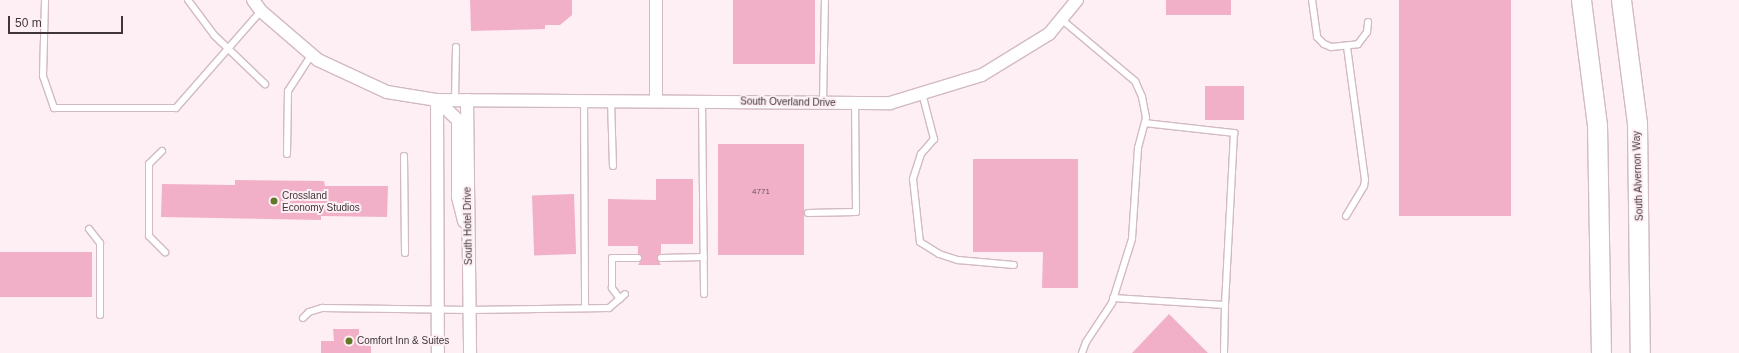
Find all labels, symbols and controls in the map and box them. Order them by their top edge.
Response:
scale bar [10,8,125,34]
text: 50 m [15,16,42,30]
street label: South Overland Drive [740,95,836,109]
street label: South Alvernon Way [1630,130,1646,222]
street label: South Hotel Drive [461,187,475,265]
house number: 4771 [752,187,770,197]
place label: Crossland Economy Studios [282,189,360,212]
marker: Crossland Economy Studios [269,196,279,206]
place label: Comfort Inn & Suites [357,335,449,347]
marker: Comfort Inn & Suites [344,336,354,346]

